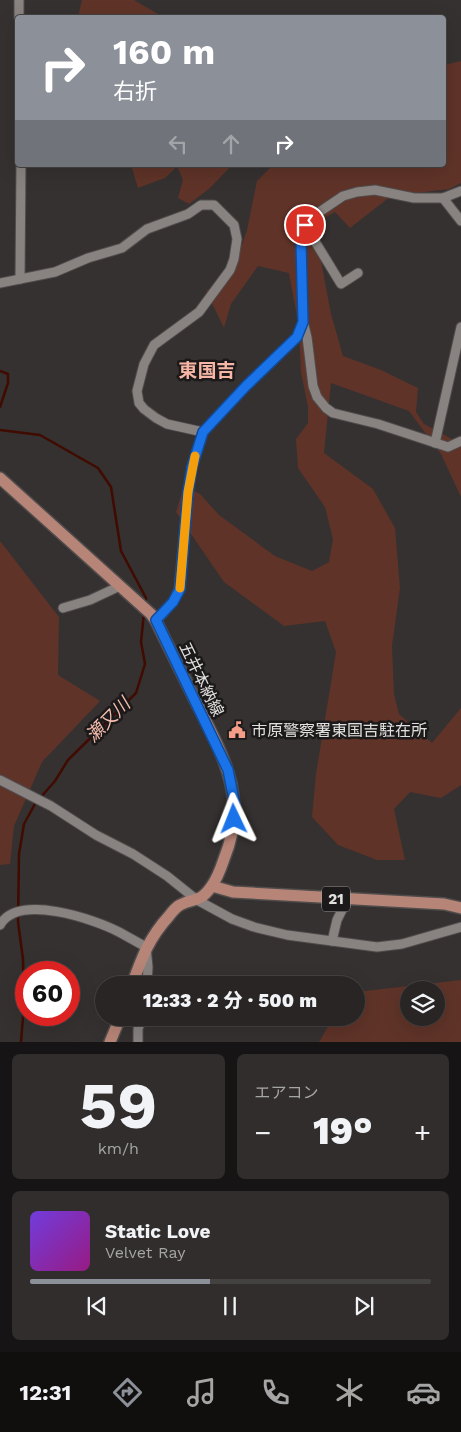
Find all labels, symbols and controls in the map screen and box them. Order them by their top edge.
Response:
text: 160 m [113,31,215,73]
icon: right [30,35,95,100]
text: 右折 [113,79,157,104]
icon: left [164,130,192,158]
icon: ahead [217,130,245,158]
icon: right [270,130,298,158]
pin [284,204,326,246]
icon: arrive [291,211,319,239]
district label: 東国吉 [178,359,236,382]
street label: 五井本納線 [175,639,228,719]
water label: 瀬又川 [81,692,136,746]
public building icon: 市原警察署東国吉駐在所 [227,720,247,740]
place label: 市原警察署東国吉駐在所 [251,721,427,740]
position arrow [207,792,259,844]
road number: 21 [322,886,350,912]
speed limit sign: 60 [15,961,80,1026]
map controls [400,981,445,1026]
button: layers [400,981,445,1026]
text: 12:33 · 2 分 · 500 m [143,989,317,1012]
text: 59 [79,1068,157,1144]
text: エアコン [255,1083,319,1102]
text: 19° [313,1109,373,1153]
text: − [255,1116,271,1149]
text: + [414,1116,431,1149]
text: km/h [98,1139,139,1158]
text: Static Love [105,1220,210,1243]
text: Velvet Ray [105,1243,185,1262]
icon: previous [83,1292,111,1320]
icon: pause [216,1292,244,1320]
icon: next [350,1292,378,1320]
icon: directions [110,1375,145,1410]
icon: music [184,1375,219,1410]
icon: phone [258,1375,293,1410]
icon: climate [332,1375,367,1410]
icon: car [406,1375,441,1410]
text: 12:31 [20,1380,71,1405]

